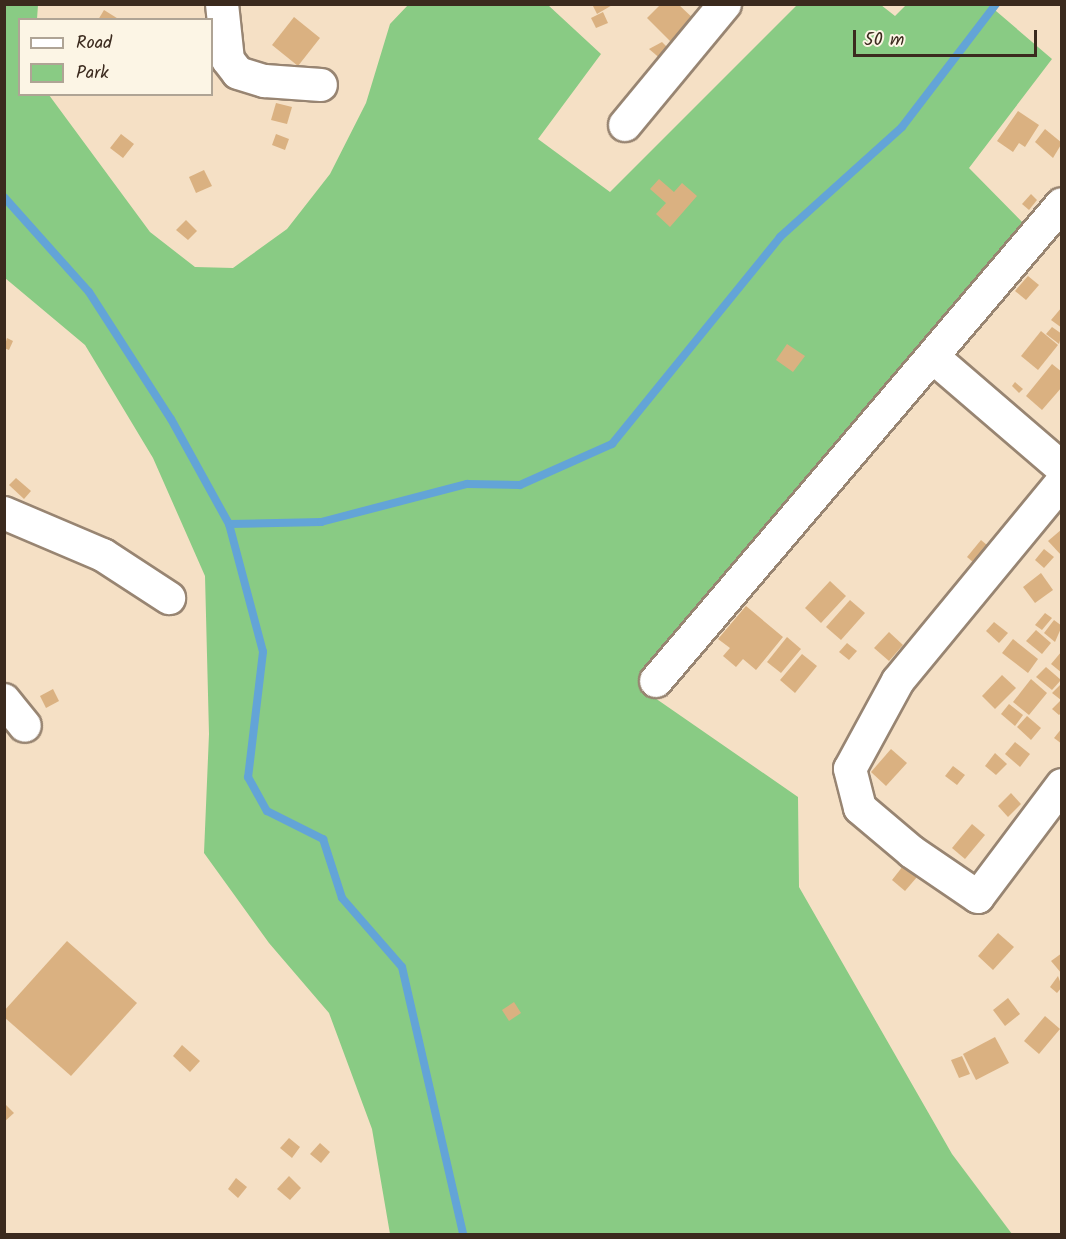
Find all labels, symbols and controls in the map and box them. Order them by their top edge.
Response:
legend [18,18,213,96]
scale bar [856,18,1040,56]
text: 50 m [864,26,904,55]
text: Road [76,29,112,58]
text: Park [76,59,109,88]

